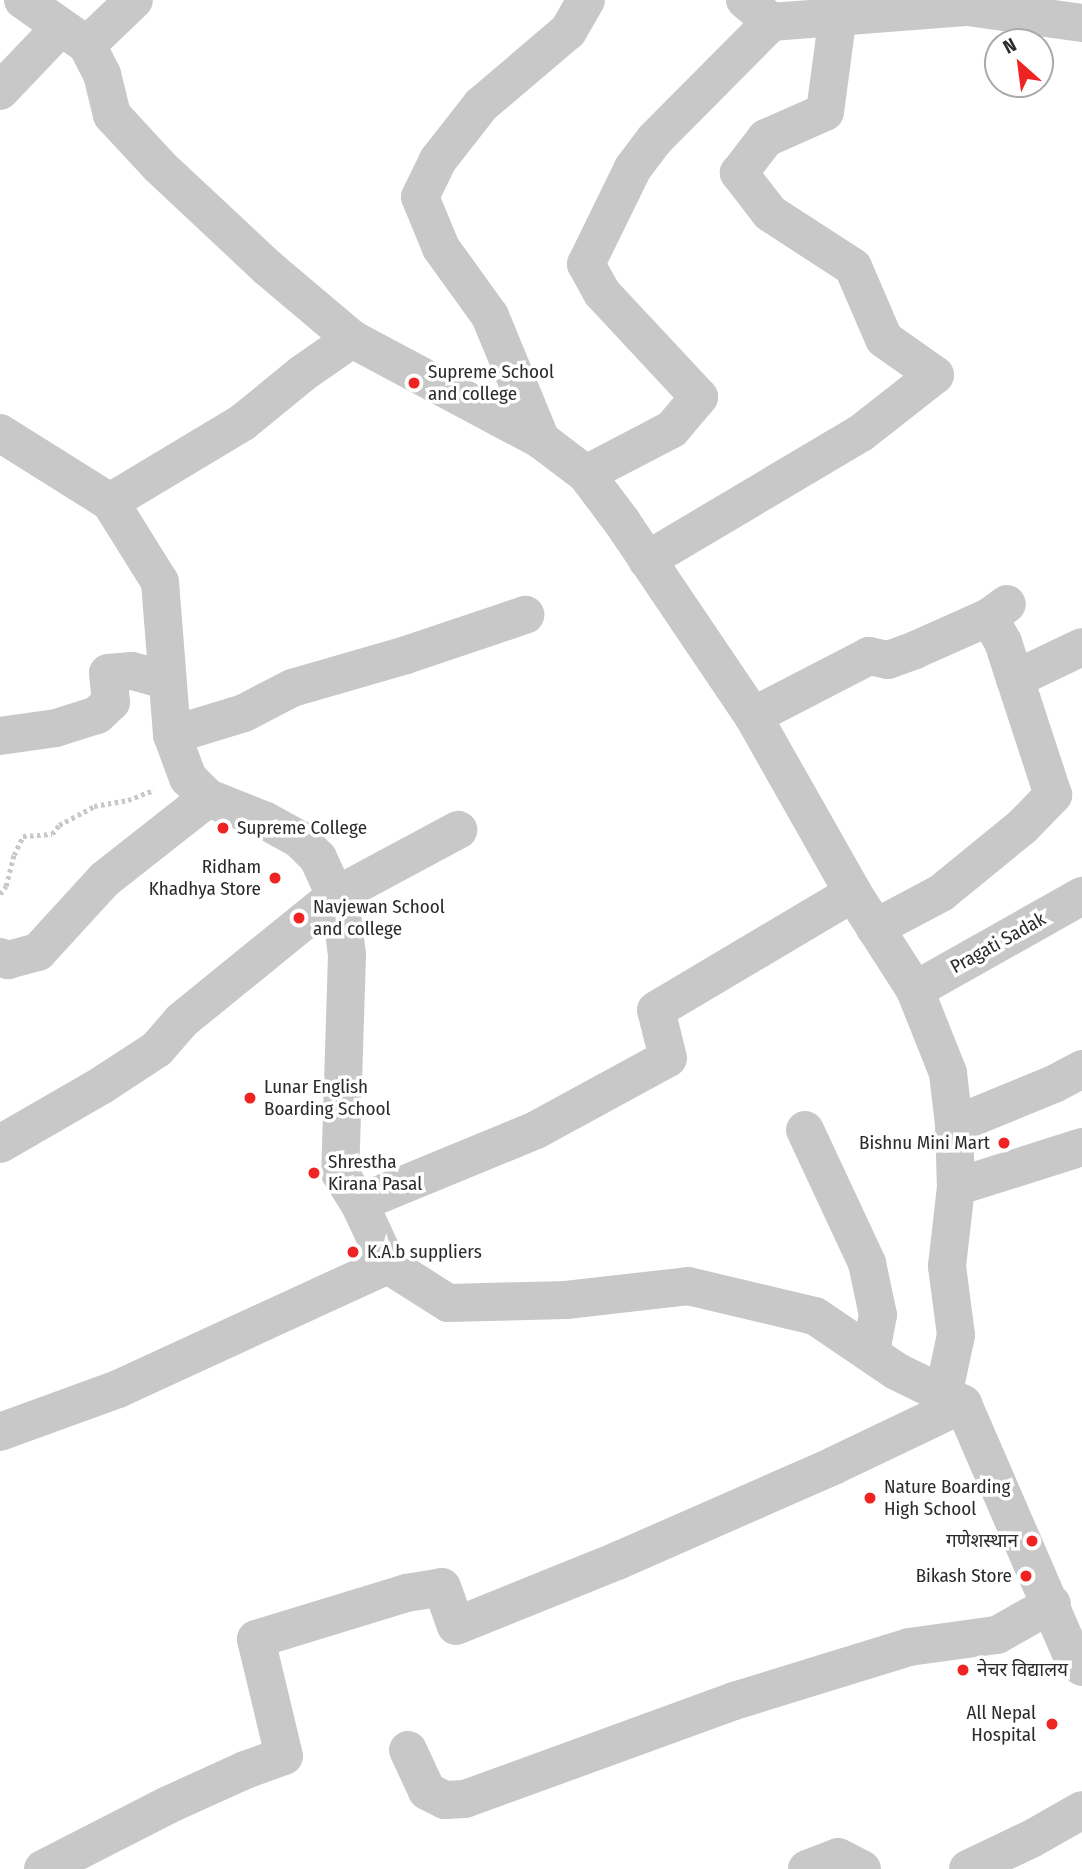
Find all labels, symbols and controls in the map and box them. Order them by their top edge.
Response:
north arrow [984,28,1054,98]
text: N [999,33,1020,59]
place label: Supreme School and college [428,361,554,405]
marker: Supreme School and college [406,375,422,391]
place label: Supreme College [237,817,367,839]
marker: Supreme College [215,820,231,836]
place label: Ridham Khadhya Store [149,856,261,900]
marker: Ridham Khadhya Store [267,870,283,886]
place label: Navjewan School and college [313,896,445,940]
street label: Pragati Sadak [946,908,1050,978]
marker: Navjewan School and college [291,910,307,926]
place label: Lunar English Boarding School [264,1076,391,1120]
marker: Lunar English Boarding School [242,1090,258,1106]
place label: Bishnu Mini Mart [859,1132,990,1154]
marker: Bishnu Mini Mart [996,1135,1012,1151]
place label: Shrestha Kirana Pasal [328,1151,422,1195]
marker: Shrestha Kirana Pasal [306,1165,322,1181]
place label: K.A.b suppliers [367,1241,482,1263]
marker: K.A.b suppliers [345,1244,361,1260]
place label: Nature Boarding High School [884,1476,1010,1520]
marker: Nature Boarding High School [862,1490,878,1506]
place label: गणेशस्थान [946,1530,1018,1552]
marker: गणेशस्थान [1024,1533,1040,1549]
place label: Bikash Store [916,1565,1012,1587]
marker: Bikash Store [1018,1568,1034,1584]
place label: नेचर विद्यालय [977,1659,1068,1681]
marker: नेचर विद्यालय [955,1662,971,1678]
place label: All Nepal Hospital [967,1702,1036,1746]
marker: All Nepal Hospital [1042,1714,1062,1734]

